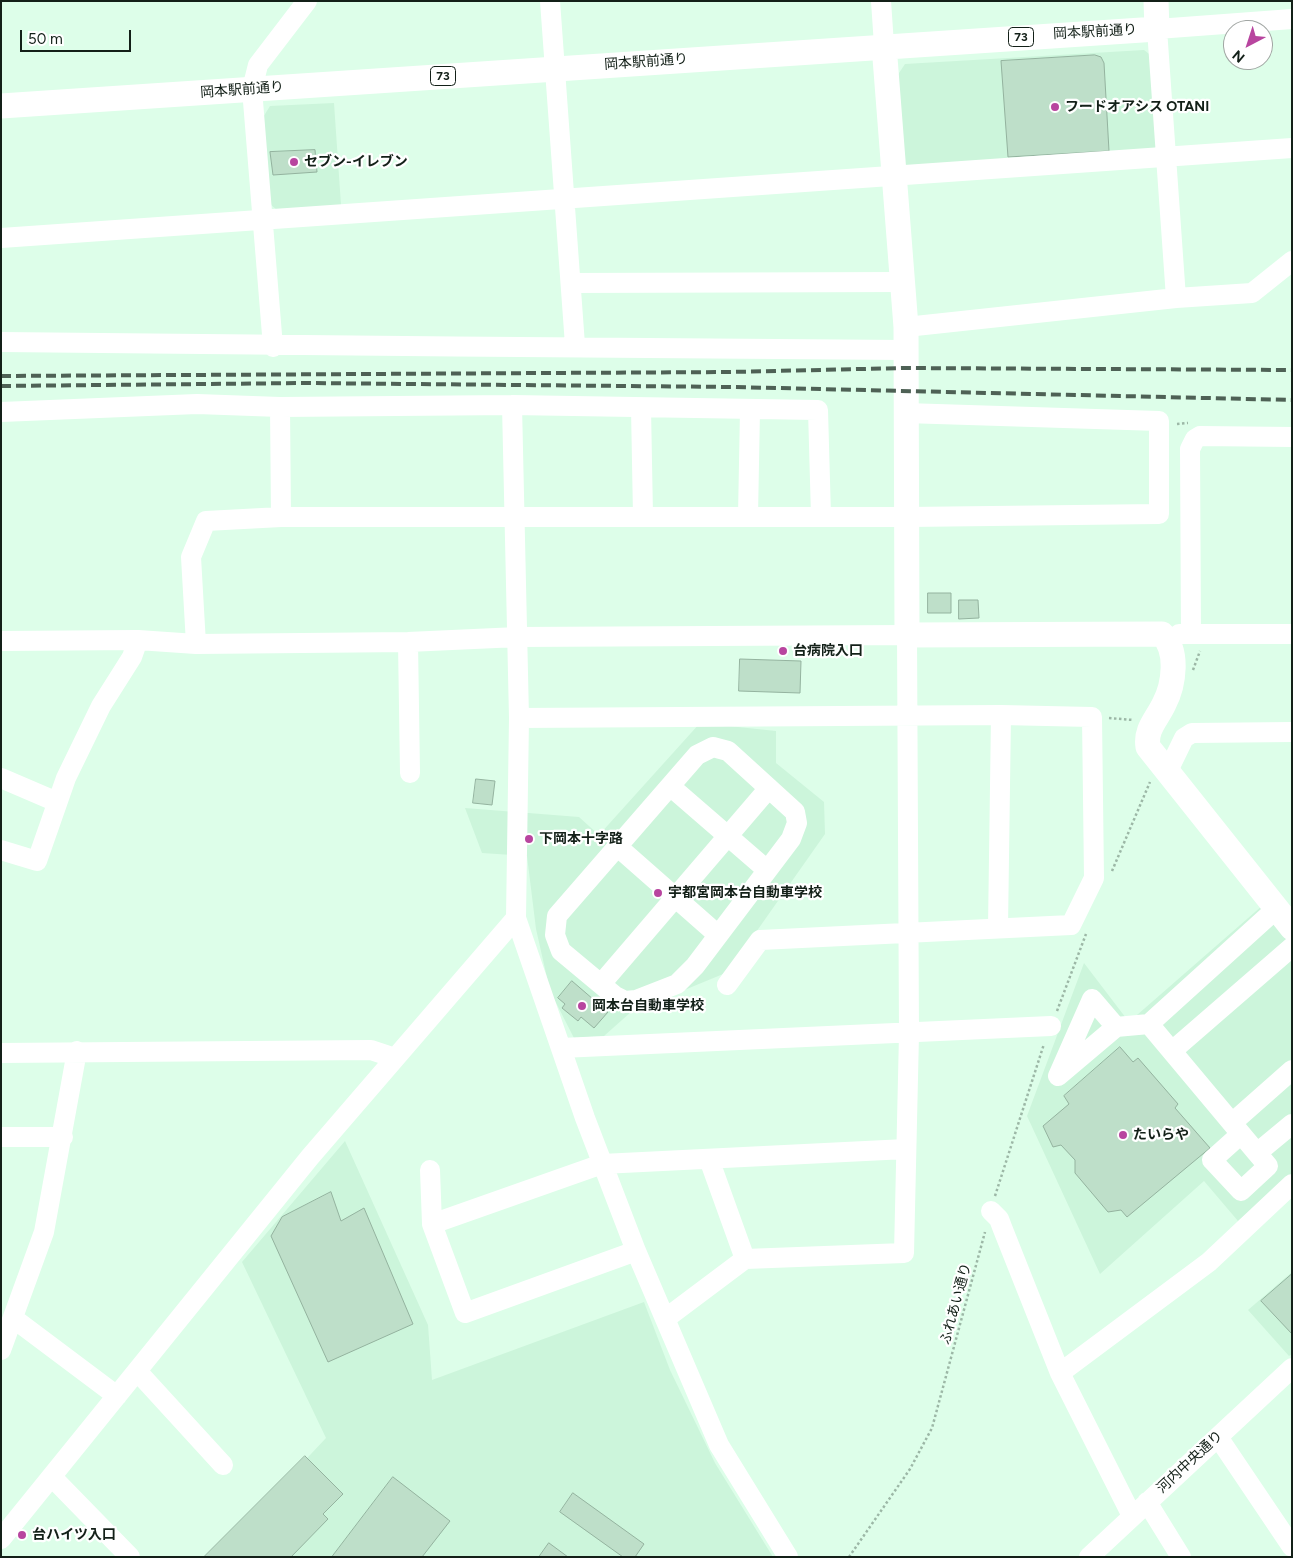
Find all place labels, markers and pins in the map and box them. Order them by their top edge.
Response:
place label: フードオアシス OTANI [1065,99,1209,115]
marker: フードオアシス OTANI [1049,101,1061,113]
place label: セブン-イレブン [304,154,408,170]
marker: セブン-イレブン [288,156,300,168]
place label: 台病院入口 [793,643,863,659]
marker: 台病院入口 [777,645,789,657]
place label: 下岡本十字路 [539,831,623,847]
marker: 下岡本十字路 [523,833,535,845]
place label: 宇都宮岡本台自動車学校 [668,885,822,901]
marker: 宇都宮岡本台自動車学校 [652,887,664,899]
place label: 岡本台自動車学校 [592,998,704,1014]
marker: 岡本台自動車学校 [576,1000,588,1012]
place label: たいらや [1133,1127,1189,1143]
marker: たいらや [1117,1129,1129,1141]
place label: 台ハイツ入口 [32,1527,116,1543]
marker: 台ハイツ入口 [16,1529,28,1541]

